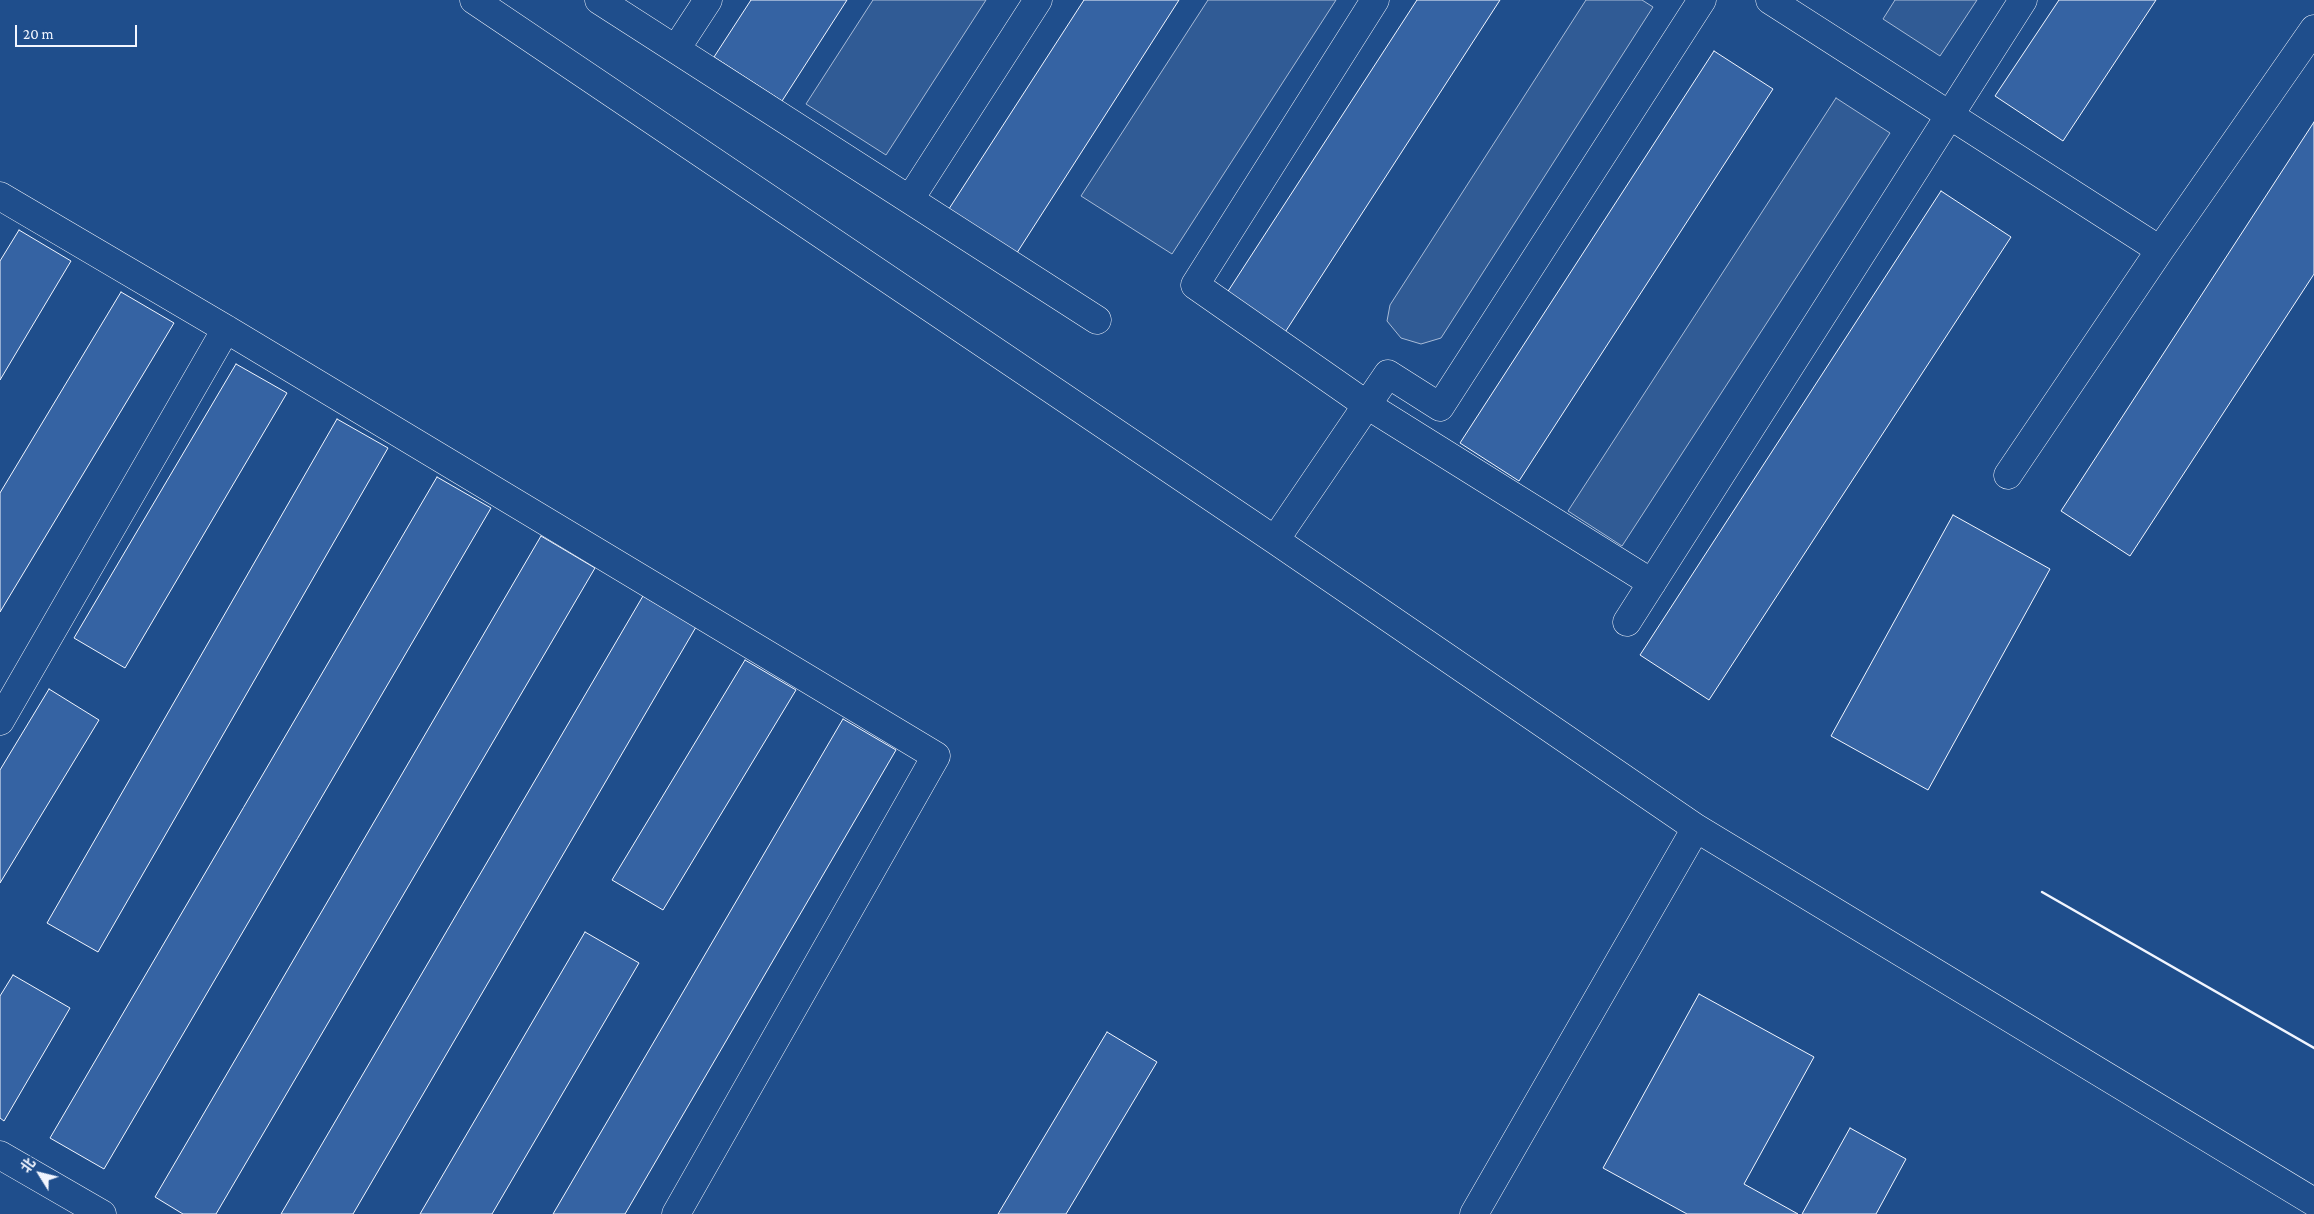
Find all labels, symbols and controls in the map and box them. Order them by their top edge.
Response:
scale bar [18,15,140,47]
text: 20 m [23,26,54,42]
north arrow [15,1149,65,1199]
text: 北 [17,1155,38,1176]

